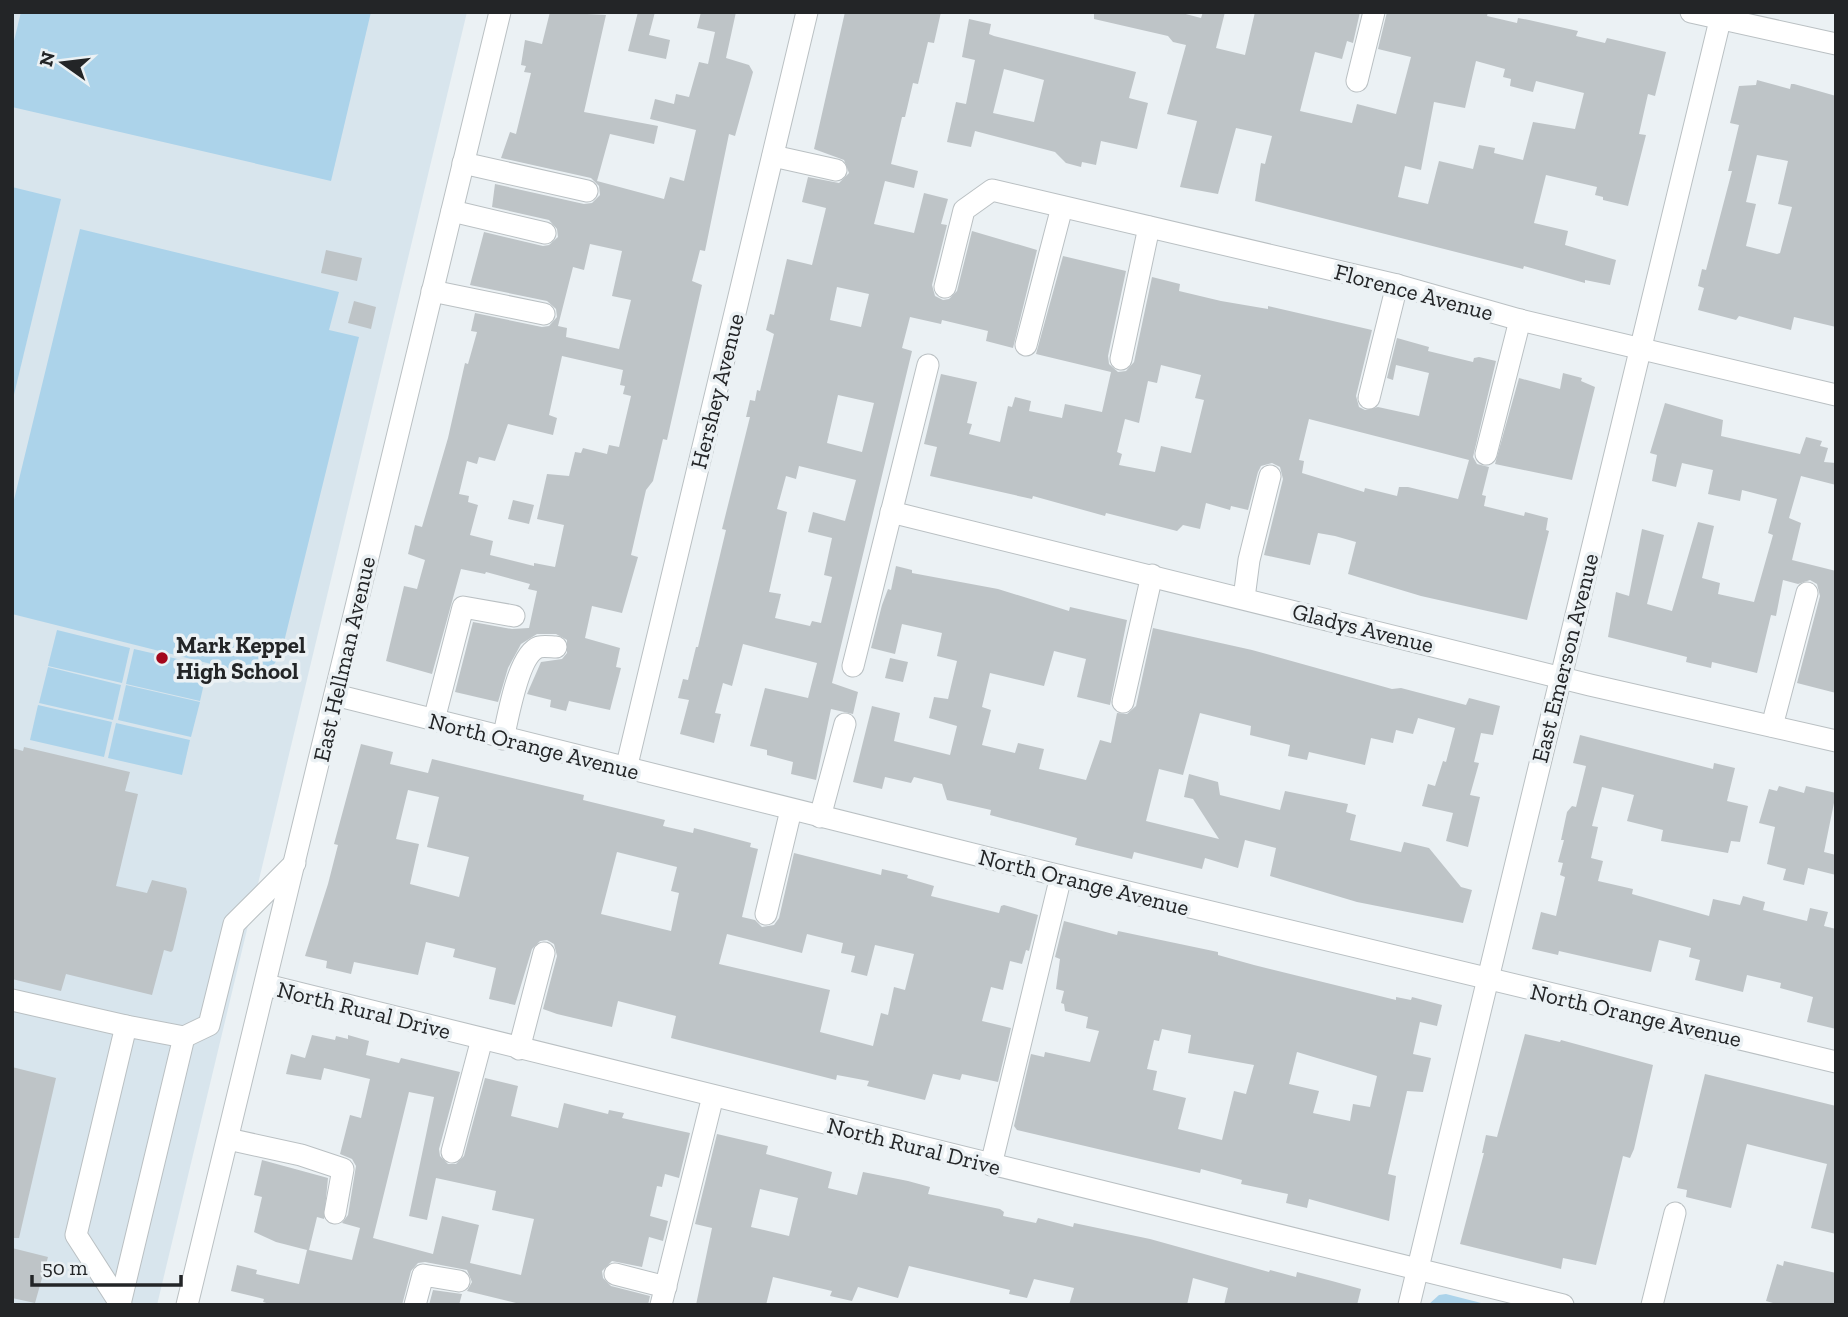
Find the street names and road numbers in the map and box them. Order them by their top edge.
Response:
street label: Florence Avenue [1332,257,1496,327]
street label: Hershey Avenue [684,310,750,472]
street label: East Emerson Avenue [1525,550,1605,766]
street label: East Hellman Avenue [307,554,381,764]
street label: Gladys Avenue [1290,597,1436,659]
street label: North Orange Avenue [426,706,642,786]
street label: North Orange Avenue [976,842,1192,922]
street label: North Rural Drive [274,975,454,1045]
street label: North Orange Avenue [1528,977,1744,1053]
street label: North Rural Drive [824,1111,1004,1181]

